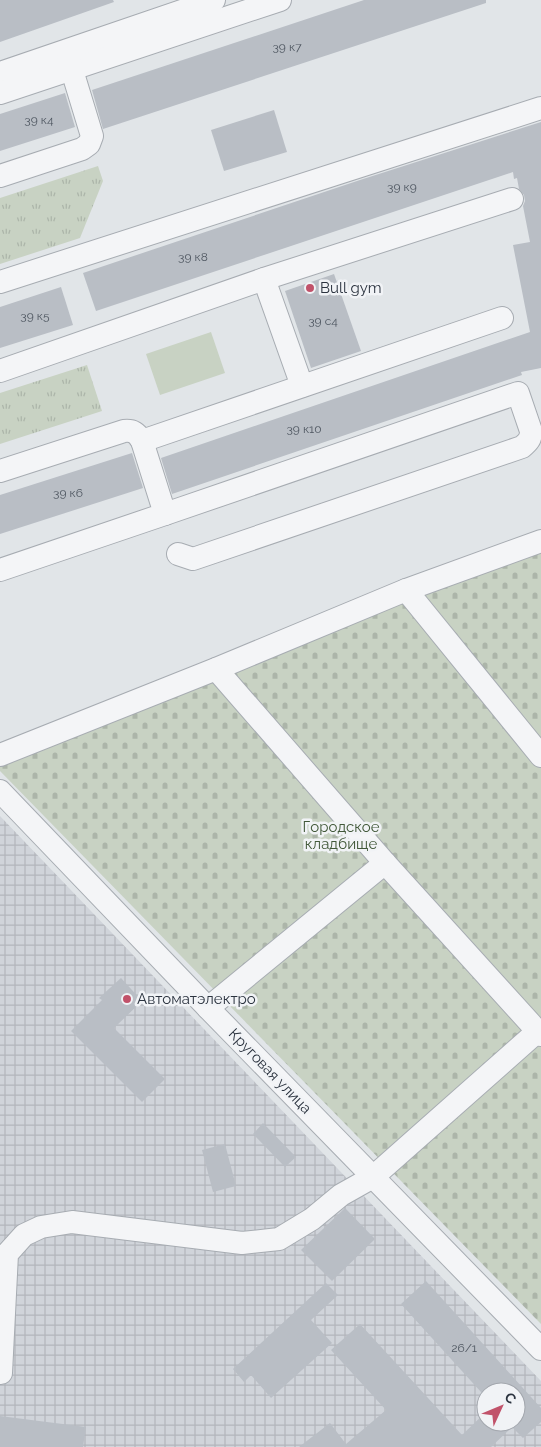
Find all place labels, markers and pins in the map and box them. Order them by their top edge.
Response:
place label: Bull gym [320,279,382,297]
marker: Bull gym [304,282,316,294]
place label: Автоматэлектро [137,990,256,1008]
marker: Автоматэлектро [121,993,133,1005]

